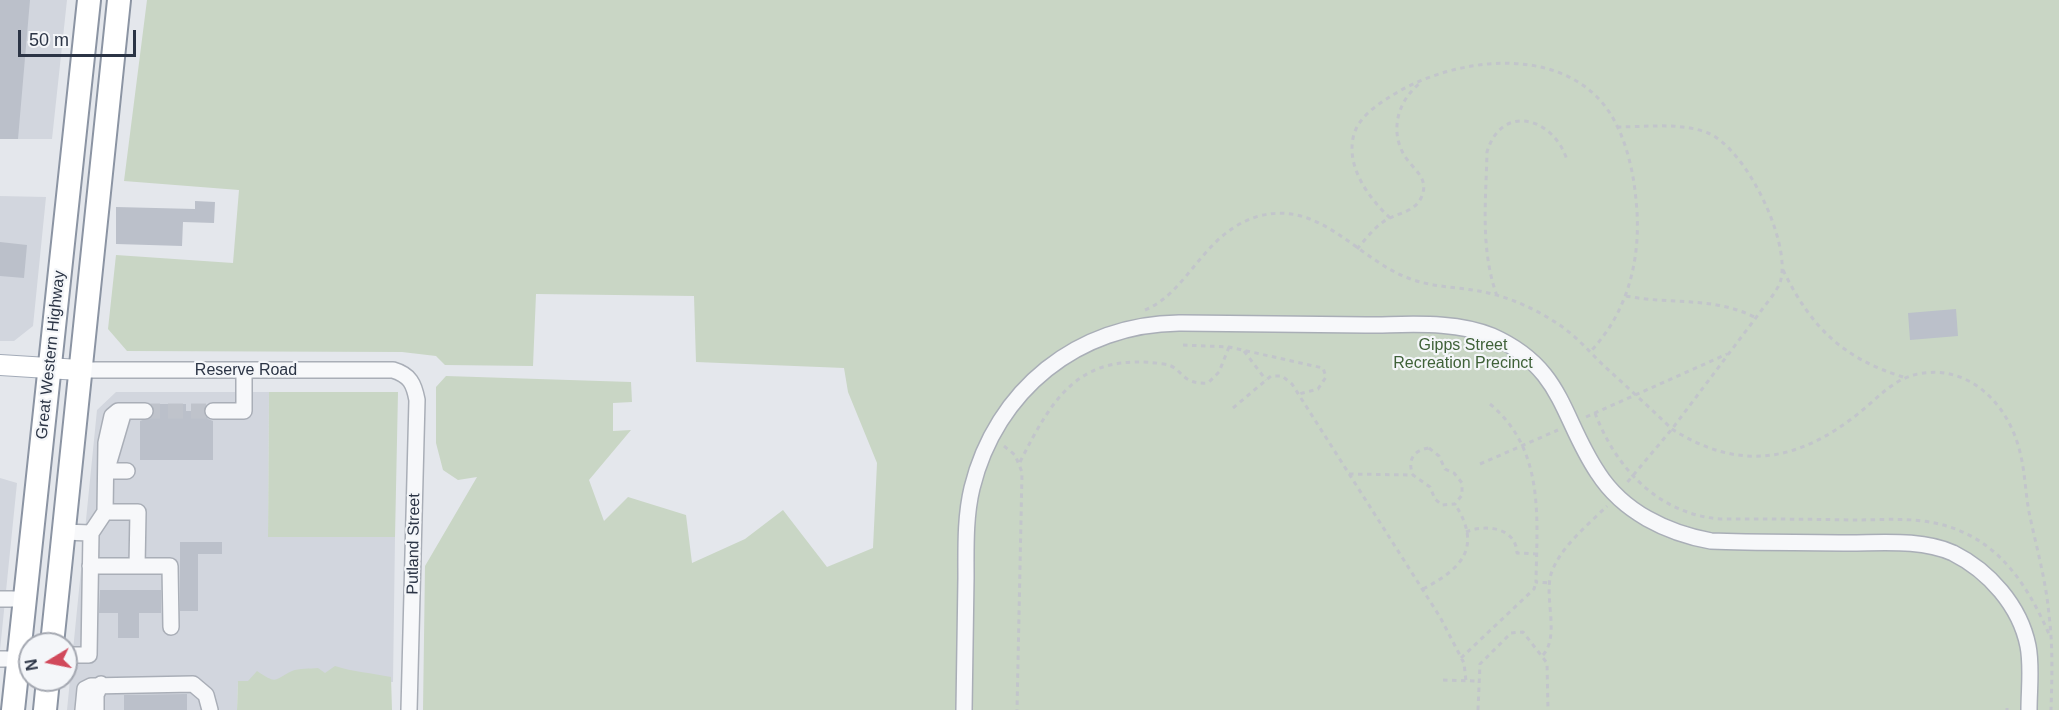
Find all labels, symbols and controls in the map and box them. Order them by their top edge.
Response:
scale bar [21,18,140,56]
text: 50 m [29,30,69,50]
street label: Great Western Highway [33,270,69,440]
park label: Gipps Street Recreation Precinct [1393,336,1533,374]
street label: Reserve Road [195,361,297,381]
street label: Putland Street [404,493,424,595]
north arrow [18,632,78,692]
text: N [22,658,41,672]

